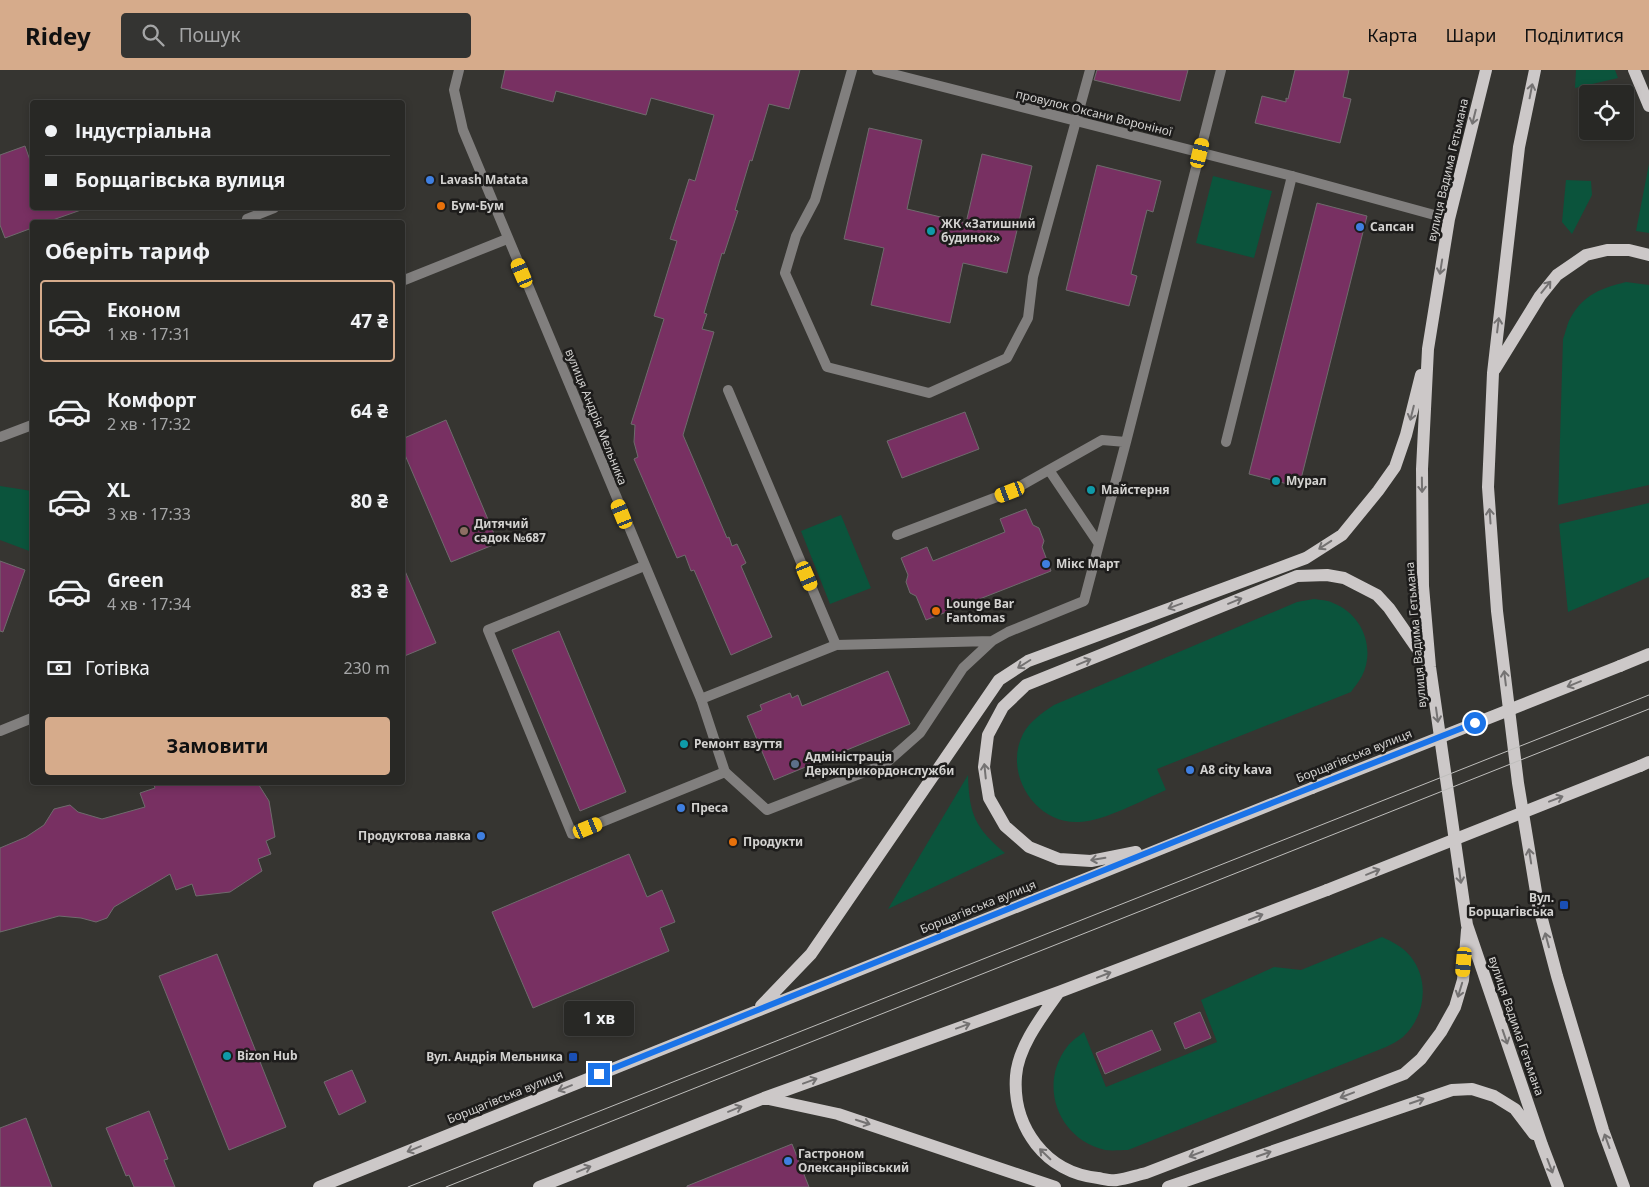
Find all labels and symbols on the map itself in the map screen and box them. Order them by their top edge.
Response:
one-way arrow [1526,84,1536,100]
street label: провулок Оксани Вороніної [1014,85,1174,140]
street label: вулиця Вадима Гетьмана [1423,97,1472,243]
one-way arrow [1469,109,1478,125]
car [1189,137,1210,169]
place label: Lavash Matata [440,171,528,188]
marker: Lavash Matata [424,174,436,186]
place label: Бум-Бум [451,197,504,214]
marker: Бум-Бум [435,200,447,212]
place label: ЖК «Затишний будинок» [941,215,1036,246]
place label: Сапсан [1370,218,1414,235]
marker: Сапсан [1354,221,1366,233]
marker: ЖК «Затишний будинок» [925,225,937,237]
car [509,256,534,290]
one-way arrow [1436,259,1446,275]
one-way arrow [1541,281,1552,294]
one-way arrow [1493,317,1503,333]
street label: вулиця Андрія Мельника [561,346,632,487]
one-way arrow [1407,404,1416,420]
place label: Мурал [1286,472,1326,489]
marker: Мурал [1270,475,1282,487]
one-way arrow [1417,476,1427,492]
car [993,480,1026,504]
place label: Майстерня [1101,481,1170,498]
marker: Майстерня [1085,484,1097,496]
car [609,497,634,531]
one-way arrow [1486,508,1495,524]
place label: Дитячий садок №687 [474,515,546,546]
marker: Дитячий садок №687 [458,525,470,537]
one-way arrow [1319,541,1333,551]
place label: Мікс Март [1056,555,1120,572]
marker: Мікс Март [1040,558,1052,570]
car [794,559,819,593]
street label: вулиця Вадима Гетьмана [1401,561,1430,709]
place label: Lounge Bar Fantomas [946,595,1015,626]
one-way arrow [1227,596,1242,606]
one-way arrow [1168,602,1183,611]
marker: Lounge Bar Fantomas [930,605,942,617]
one-way arrow [1076,657,1091,666]
one-way arrow [1017,660,1031,670]
one-way arrow [1500,670,1510,686]
one-way arrow [1567,679,1582,689]
one-way arrow [1432,707,1442,723]
route start [1464,712,1486,734]
street label: Борщагівська вулиця [1293,724,1414,787]
place label: Ремонт взуття [694,735,782,752]
marker: Ремонт взуття [678,738,690,750]
place label: Адміністрація Держприкордонслужби [805,748,954,779]
marker: Адміністрація Держприкордонслужби [789,758,801,770]
place label: A8 city kava [1200,761,1272,778]
one-way arrow [980,764,990,780]
marker: A8 city kava [1184,764,1196,776]
one-way arrow [1548,793,1563,803]
place label: Преса [691,799,728,816]
marker: Преса [675,802,687,814]
car [571,815,604,841]
place label: Продуктова лавка [358,827,471,844]
marker: Продуктова лавка [475,830,487,842]
place label: Продукти [743,833,803,850]
marker: Продукти [727,836,739,848]
one-way arrow [1524,848,1534,864]
one-way arrow [1090,855,1106,865]
one-way arrow [1365,866,1380,875]
one-way arrow [1455,868,1465,884]
street label: Борщагівська вулиця [917,875,1038,938]
place label: Вул. Борщагівська [1468,889,1554,920]
marker: Вул. Борщагівська [1558,899,1570,911]
one-way arrow [1248,912,1263,921]
one-way arrow [1542,932,1551,948]
car [1455,946,1472,978]
street label: вулиця Вадима Гетьмана [1485,954,1548,1098]
one-way arrow [1096,970,1111,979]
one-way arrow [1454,982,1464,998]
callout: 1 хв [564,1002,634,1036]
one-way arrow [955,1021,970,1030]
one-way arrow [1501,1029,1511,1045]
place label: Bizon Hub [237,1047,298,1064]
place label: Вул. Андрія Мельника [426,1048,563,1065]
marker: Bizon Hub [221,1050,233,1062]
marker: Вул. Андрія Мельника [567,1051,579,1063]
route end [588,1063,610,1085]
street label: Борщагівська вулиця [444,1065,565,1128]
one-way arrow [802,1076,818,1085]
one-way arrow [557,1084,573,1093]
one-way arrow [1340,1091,1356,1100]
one-way arrow [1409,1096,1424,1105]
one-way arrow [727,1104,742,1114]
one-way arrow [854,1117,870,1127]
one-way arrow [1602,1134,1611,1149]
one-way arrow [407,1144,422,1154]
place label: Гастроном Олексанріївський [798,1145,909,1176]
one-way arrow [1039,1148,1051,1160]
one-way arrow [1255,1149,1271,1158]
one-way arrow [1189,1150,1204,1159]
marker: Гастроном Олексанріївський [782,1155,794,1167]
one-way arrow [1546,1158,1555,1173]
one-way arrow [576,1164,591,1173]

